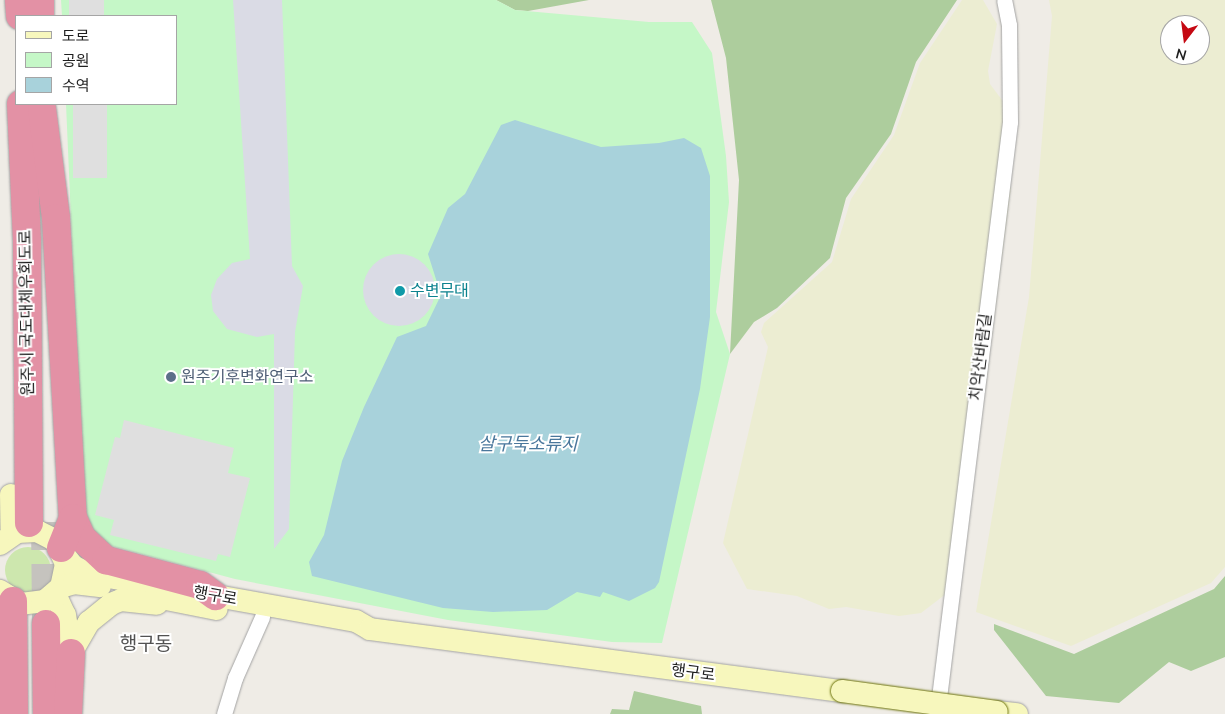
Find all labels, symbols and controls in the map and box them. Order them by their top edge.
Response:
legend [15,15,178,105]
north arrow [1160,15,1210,65]
text: 도로 [62,26,90,46]
text: N [1174,43,1189,65]
text: 공원 [62,51,90,71]
text: 수역 [62,76,90,96]
street label: 원주시 국도대체우회도로 [16,230,38,396]
place label: 수변무대 [410,281,469,301]
marker: 수변무대 [394,285,406,297]
street label: 치악산바람길 [966,312,996,402]
place label: 원주기후변화연구소 [181,367,313,387]
marker: 원주기후변화연구소 [165,371,177,383]
water label: 살구둑소류지 [478,433,578,455]
street label: 행구로 [192,583,238,609]
district label: 행구동 [120,634,172,656]
street label: 행구로 [670,661,716,685]

